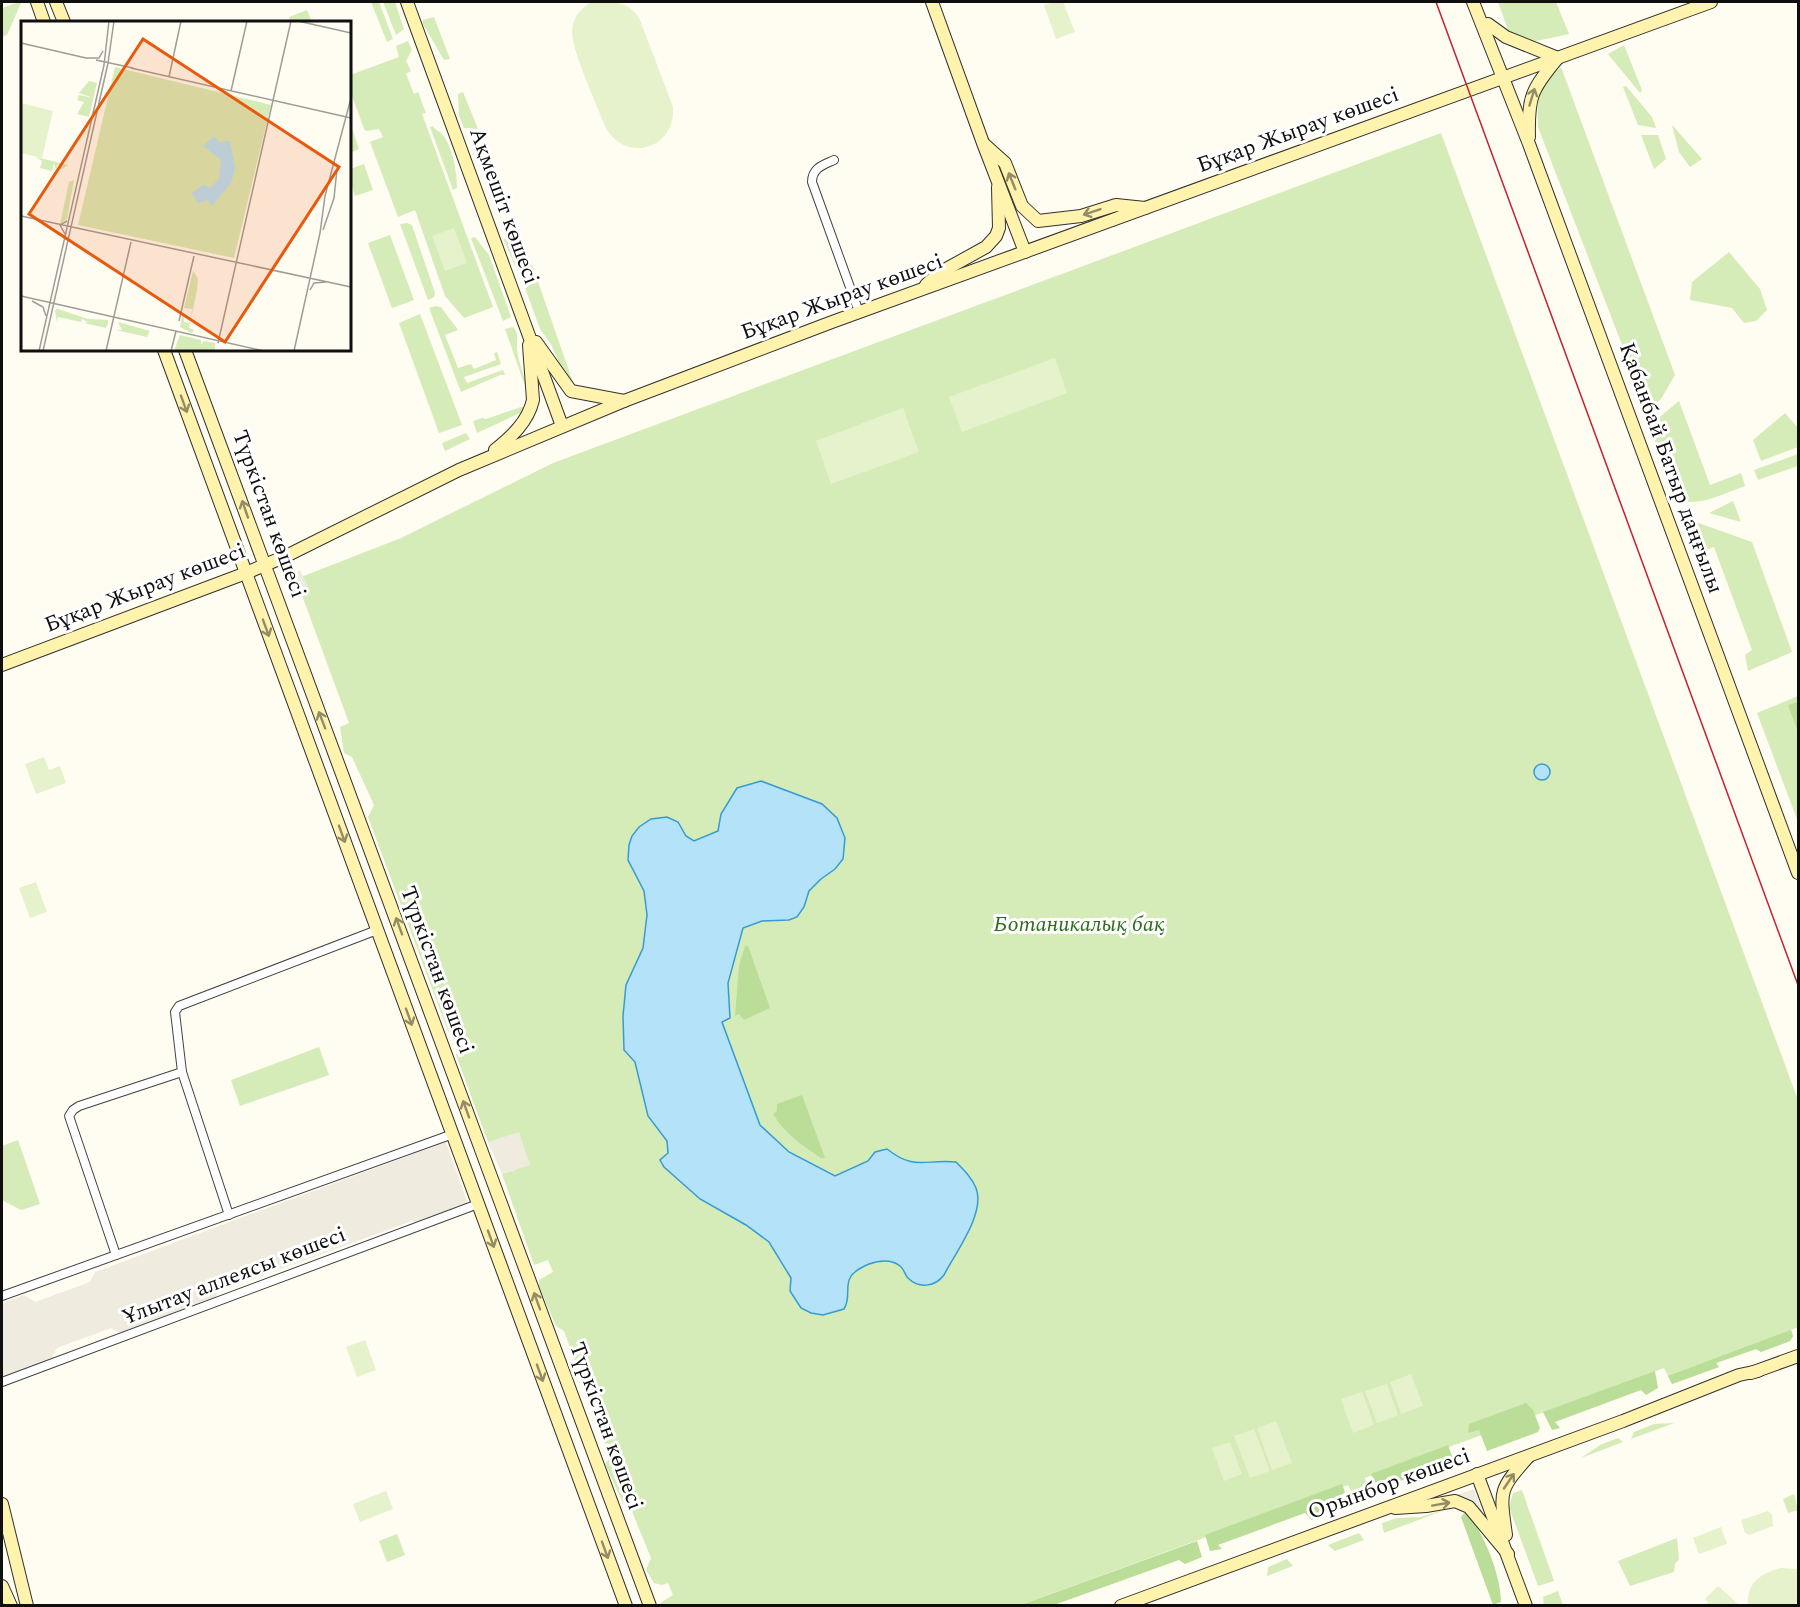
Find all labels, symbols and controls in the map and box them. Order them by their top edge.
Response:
inset map [21,21,351,351]
street label: Бұқар Жырау көшесі [1192,78,1404,182]
one-way arrow [1527,88,1538,107]
street label: Ақмешіт көшесі [460,123,548,289]
one-way arrow [1006,172,1017,191]
one-way arrow [1083,207,1102,218]
street label: Бұқар Жырау көшесі [736,245,948,349]
street label: Қабанбай Батыр даңғылы [1610,338,1732,598]
one-way arrow [179,395,190,413]
street label: Түркістан көшесі [223,425,315,603]
one-way arrow [238,500,249,519]
street label: Бұқар Жырау көшесі [40,534,250,642]
one-way arrow [262,618,273,637]
one-way arrow [316,711,327,730]
one-way arrow [337,824,348,843]
street label: Түркістан көшесі [391,881,483,1059]
park label: Ботаникалық бақ [994,908,1165,941]
one-way arrow [392,917,403,936]
one-way arrow [405,1007,416,1026]
one-way arrow [460,1100,471,1119]
street label: Ұлытау аллеясы көшесі [117,1218,351,1334]
one-way arrow [487,1230,498,1248]
one-way arrow [531,1292,542,1310]
street label: Түркістан көшесі [560,1337,652,1515]
one-way arrow [536,1363,547,1382]
street label: Орынбор көшесі [1303,1439,1475,1529]
one-way arrow [1503,1473,1515,1489]
one-way arrow [1431,1498,1451,1509]
one-way arrow [601,1540,612,1558]

